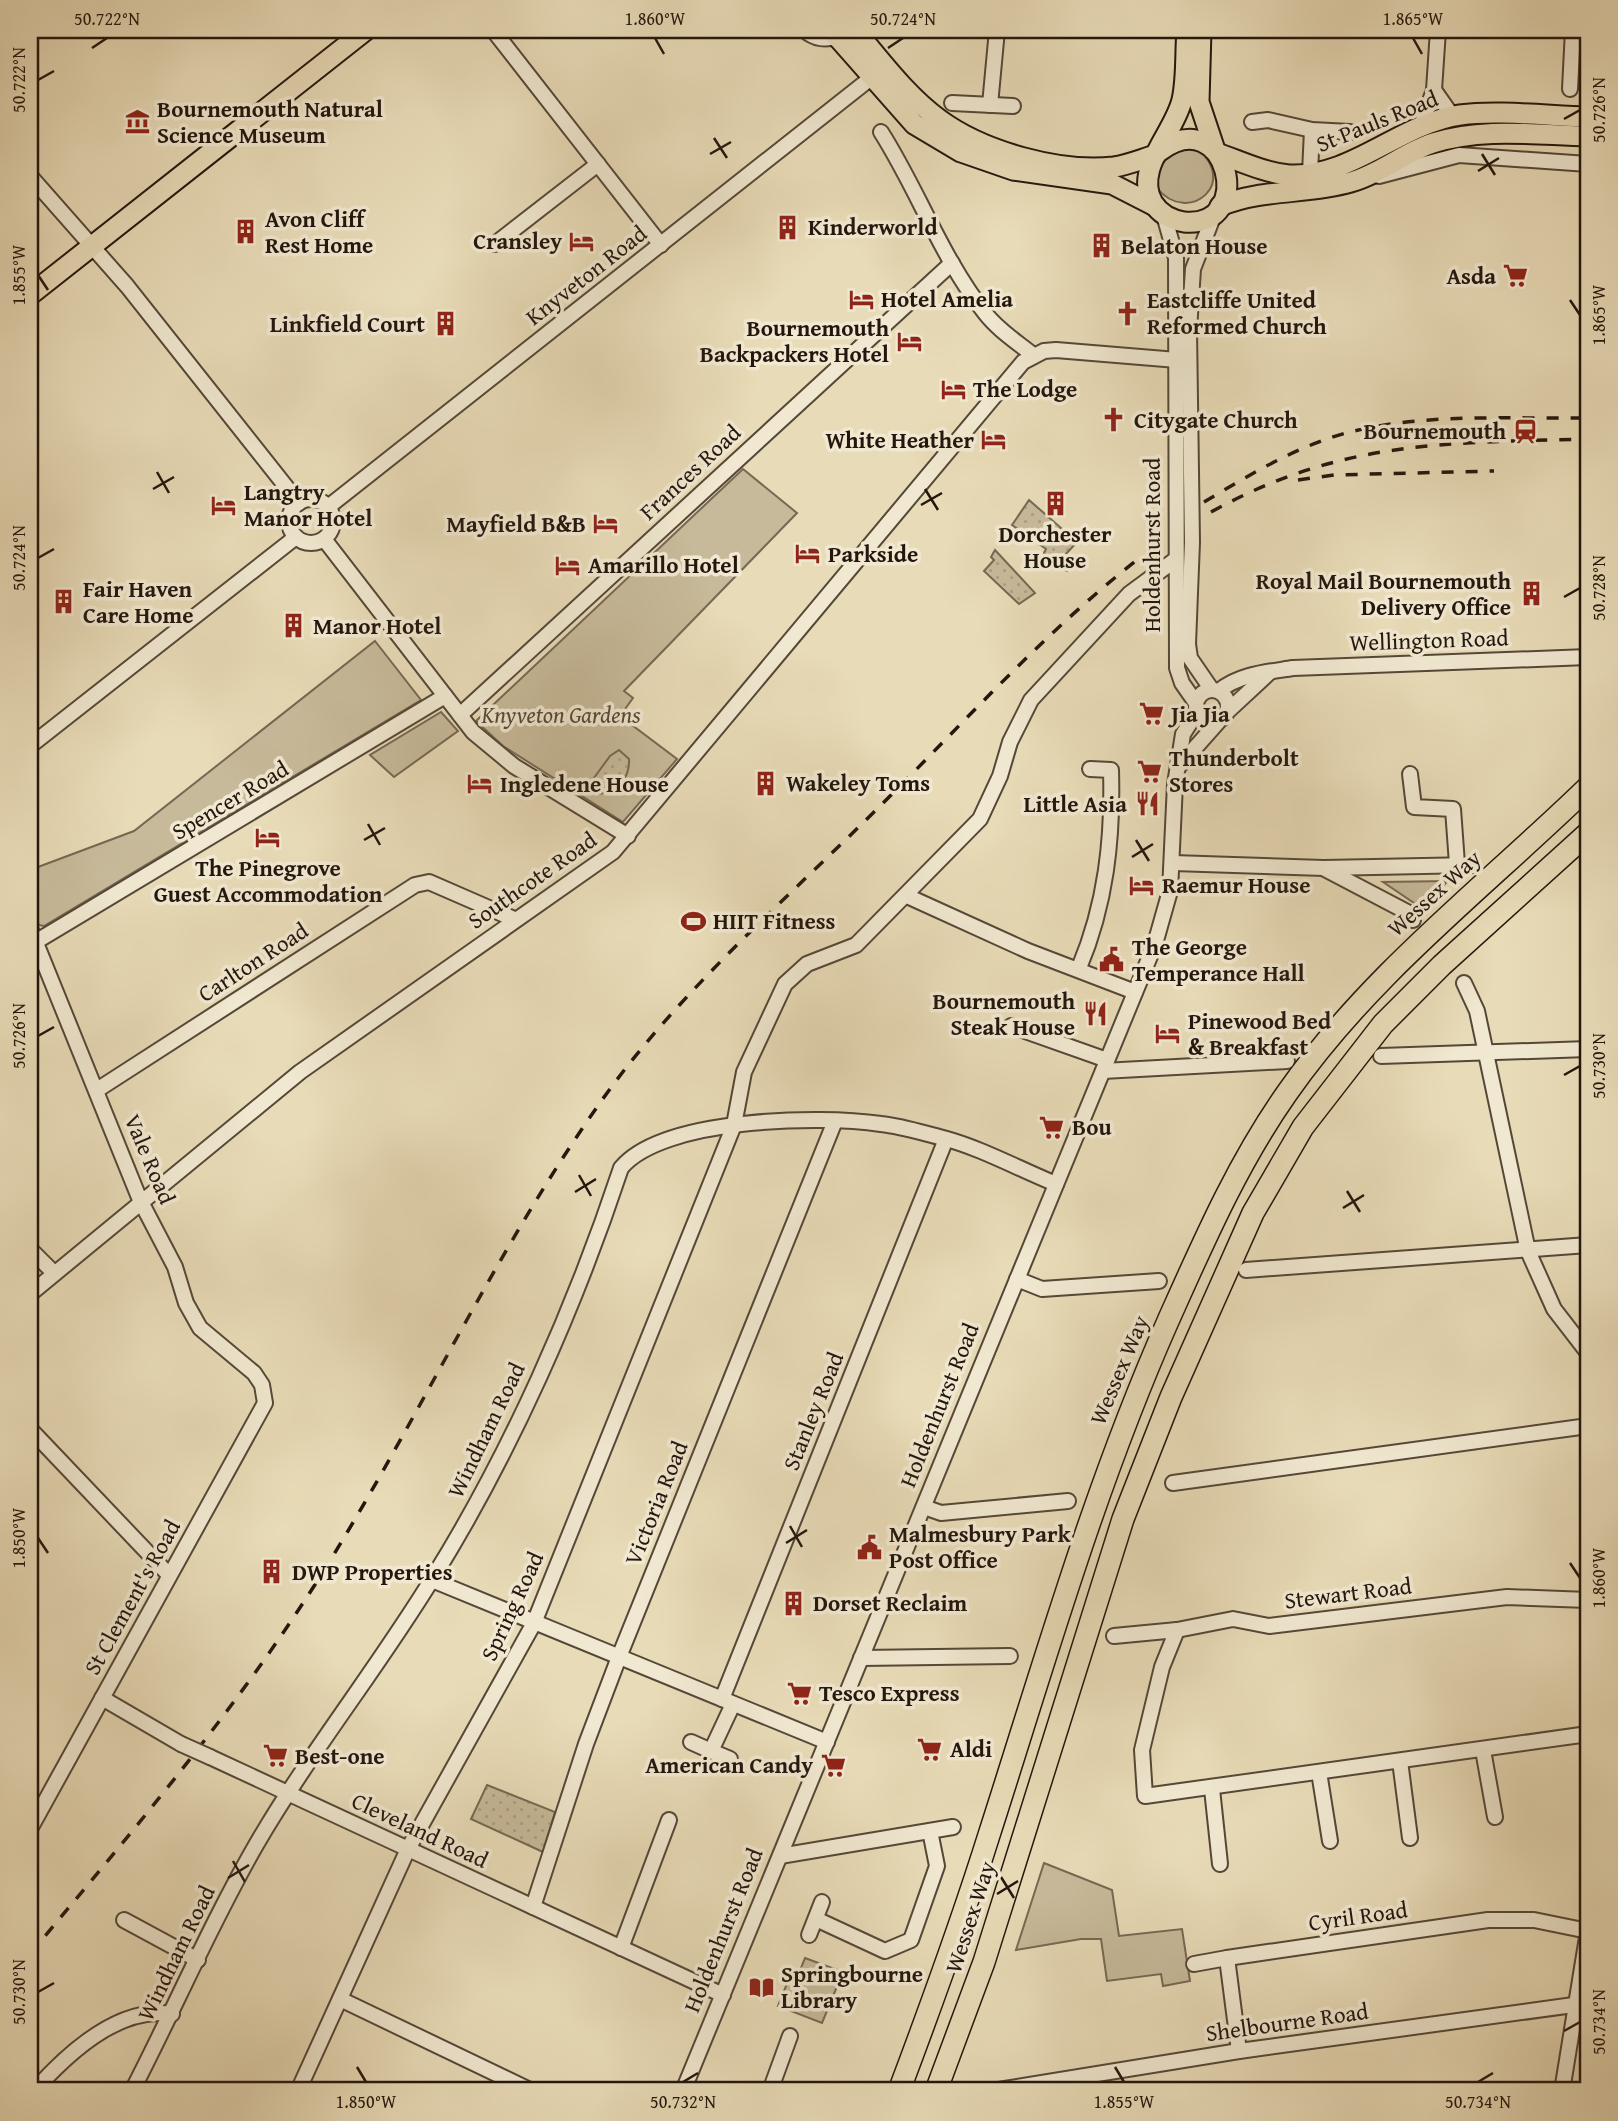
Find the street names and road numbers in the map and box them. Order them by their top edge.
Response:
street label: St Pauls Road [1311,81,1443,160]
street label: Knyveton Road [518,216,654,332]
street label: Frances Road [632,416,748,527]
street label: Holdenhurst Road [1135,457,1168,632]
street label: Wellington Road [1349,620,1510,659]
street label: Spencer Road [165,751,295,847]
street label: Southcote Road [461,823,603,936]
street label: Wessex Way [1380,841,1488,944]
street label: Carlton Road [191,913,315,1010]
street label: Vale Road [117,1109,184,1210]
street label: Wessex Way [1081,1310,1157,1430]
street label: Holdenhurst Road [891,1317,987,1492]
street label: Stanley Road [774,1346,852,1475]
street label: Windham Road [439,1356,533,1503]
street label: Victoria Road [616,1435,696,1570]
street label: St Clement's Road [75,1512,188,1680]
street label: Spring Road [472,1545,552,1666]
street label: Stewart Road [1283,1568,1414,1617]
street label: Cleveland Road [347,1783,495,1876]
street label: Holdenhurst Road [675,1842,771,2017]
street label: Wessex Way [936,1856,1003,1977]
street label: Windham Road [129,1879,223,2026]
street label: Cyril Road [1306,1892,1410,1939]
street label: Shelbourne Road [1204,1994,1371,2049]

